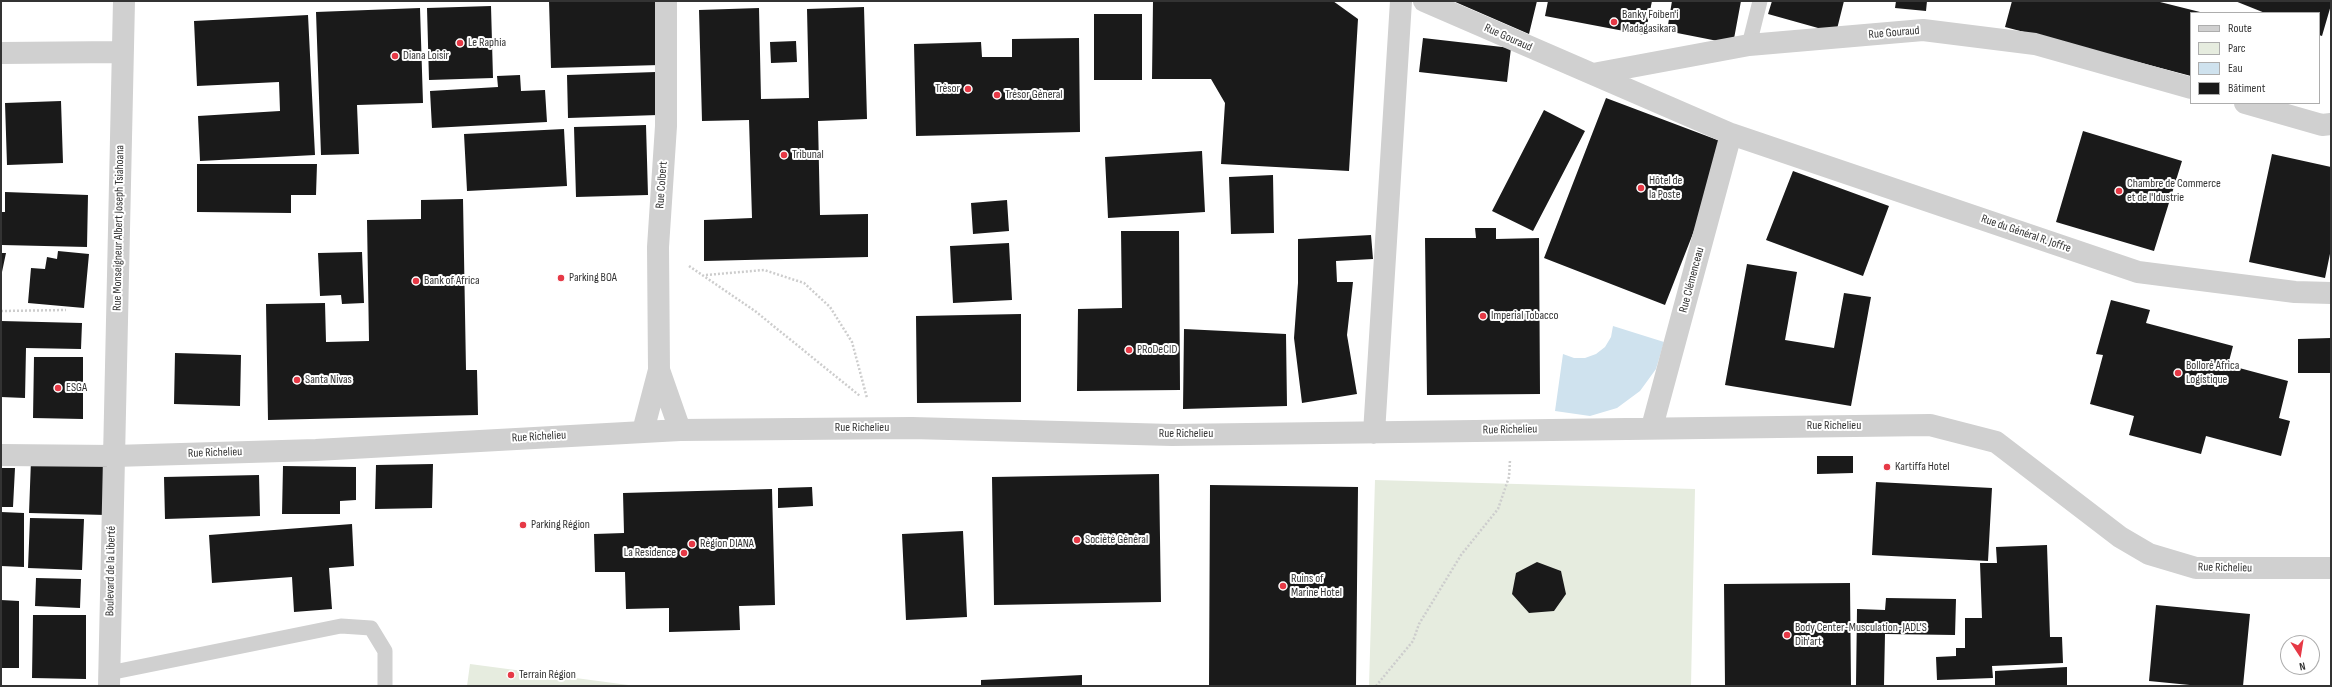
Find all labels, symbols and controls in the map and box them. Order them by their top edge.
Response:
place label: Banky Foiben'i Madagasikara [1622,8,1678,36]
legend [2190,12,2320,104]
marker: Banky Foiben'i Madagasikara [1609,17,1619,27]
street label: Rue Gouraud [1482,21,1534,55]
text: Route [2228,21,2252,36]
street label: Rue Gouraud [1868,24,1920,42]
place label: Le Raphia [468,36,506,50]
marker: Le Raphia [455,38,465,48]
text: Parc [2228,41,2246,56]
place label: Diana Loisir [403,49,449,63]
marker: Diana Loisir [390,51,400,61]
text: Eau [2228,61,2242,76]
text: Bâtiment [2228,81,2265,96]
place label: Trésor [935,82,960,96]
marker: Trésor [963,84,973,94]
place label: Trésor Géneral [1005,88,1063,102]
marker: Trésor Géneral [992,90,1002,100]
street label: Rue Monseigneur Albert Joseph Tsiahoana [110,145,128,311]
place label: Tribunal [792,148,824,162]
marker: Tribunal [779,150,789,160]
street label: Rue Colbert [653,161,671,209]
place label: Hôtel de la Poste [1649,174,1682,202]
place label: Chambre de Commerce et de l'Idustrie [2127,177,2221,205]
marker: Hôtel de la Poste [1636,183,1646,193]
marker: Chambre de Commerce et de l'Idustrie [2114,186,2124,196]
street label: Rue du Général R. Joffre [1979,212,2073,256]
street label: Rue Clémenceau [1676,246,1708,314]
place label: Parking BOA [569,271,617,285]
marker: Parking BOA [556,273,566,283]
place label: Bank of Africa [424,274,480,288]
marker: Bank of Africa [411,276,421,286]
place label: Imperial Tobacco [1491,309,1558,323]
marker: Imperial Tobacco [1478,311,1488,321]
place label: PRoDeCID [1137,343,1177,357]
marker: PRoDeCID [1124,345,1134,355]
place label: Bolloré Africa Logistique [2186,359,2239,387]
marker: Bolloré Africa Logistique [2173,368,2183,378]
place label: Santa Nivas [305,373,352,387]
marker: Santa Nivas [292,375,302,385]
place label: ESGA [66,381,87,395]
marker: ESGA [53,383,63,393]
street label: Rue Richelieu [1807,419,1861,433]
street label: Rue Richelieu [835,421,889,435]
street label: Rue Richelieu [1483,422,1537,438]
street label: Rue Richelieu [1159,427,1213,441]
street label: Rue Richelieu [511,428,567,446]
street label: Rue Richelieu [188,445,242,461]
place label: Kartiffa Hotel [1895,460,1949,474]
marker: Kartiffa Hotel [1882,462,1892,472]
place label: Parking Région [531,518,590,532]
marker: Parking Région [518,520,528,530]
street label: Boulevard de la Liberté [103,526,119,616]
place label: Société Général [1085,533,1148,547]
marker: Société Général [1072,535,1082,545]
place label: Région DIANA [700,537,754,551]
marker: Région DIANA [687,539,697,549]
place label: La Residence [624,546,676,560]
marker: La Residence [679,548,689,558]
street label: Rue Richelieu [2198,560,2252,576]
place label: Ruins of Marine Hotel [1291,572,1342,600]
marker: Ruins of Marine Hotel [1278,581,1288,591]
place label: Body Center-Musculation-JADL'S Dih'art [1795,621,1927,649]
marker: Body Center-Musculation-JADL'S Dih'art [1782,630,1792,640]
north arrow [2280,635,2320,675]
text: N [2298,659,2307,673]
place label: Terrain Région [519,668,576,682]
marker: Terrain Région [506,670,516,680]

